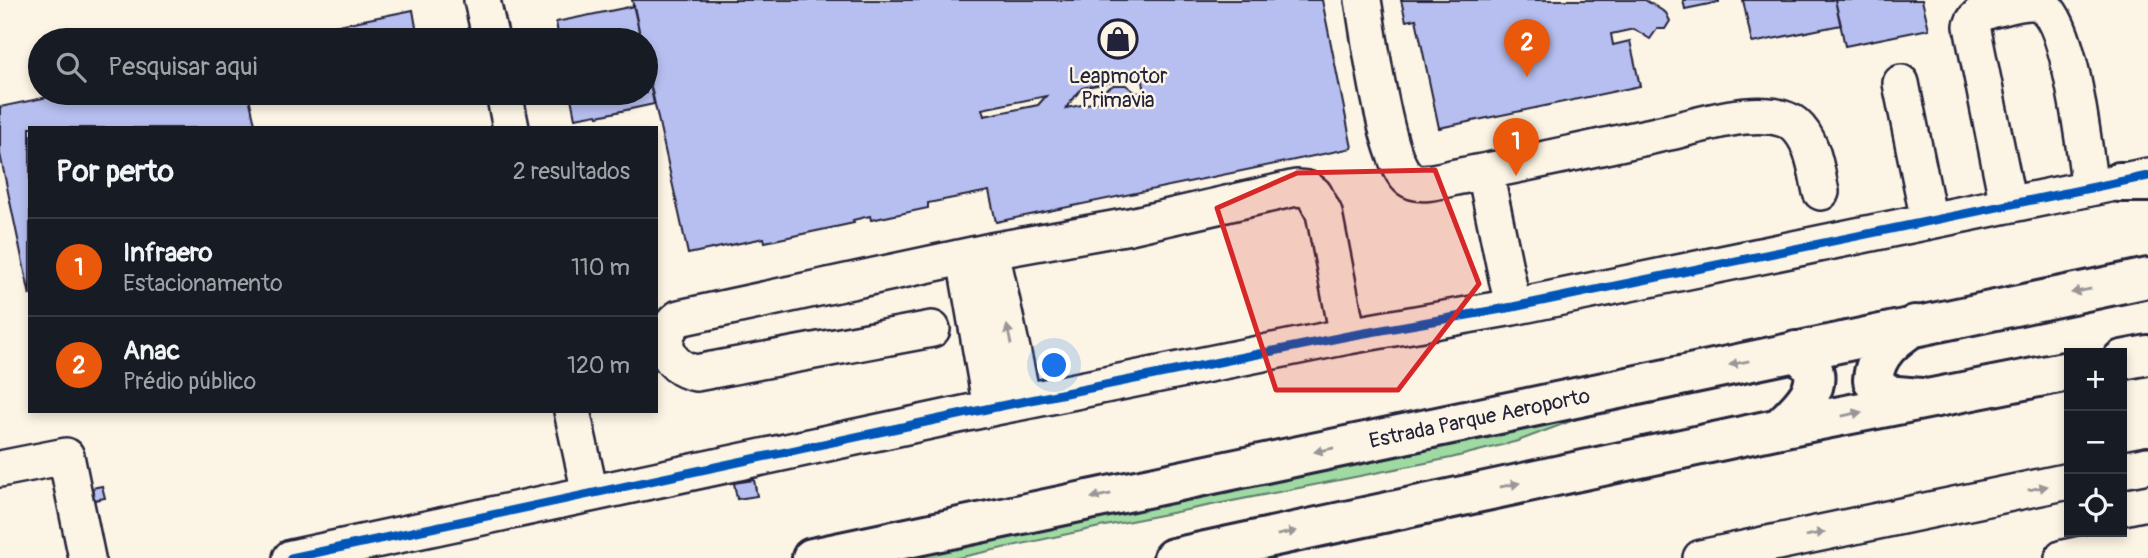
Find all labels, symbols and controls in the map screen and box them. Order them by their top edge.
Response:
shop icon: Leapmotor Primavia [1097,18,1139,60]
pin: 2 [1504,19,1550,77]
search box [28,28,658,105]
icon: search [52,48,90,86]
text: Pesquisar aqui [108,51,257,83]
place label: Leapmotor Primavia [1068,63,1168,114]
pin: 1 [1493,118,1539,176]
text: Por perto [56,153,174,190]
text: 2 resultados [513,157,630,186]
text: Infraero [123,237,213,269]
text: 1 [75,253,84,282]
text: 110 m [571,253,630,282]
text: Estacionamento [123,269,283,298]
one-way arrow [2070,286,2092,297]
one-way arrow [1003,324,1014,346]
text: Anac [123,335,180,367]
your location [1037,348,1071,382]
map controls [2064,348,2127,537]
button: + [2064,348,2127,411]
text: 2 [73,351,85,380]
text: 120 m [567,351,630,380]
one-way arrow [1728,358,1750,369]
text: Prédio público [123,367,256,396]
street label: Estrada Parque Aeroporto [1367,382,1593,455]
one-way arrow [1841,408,1863,419]
button: − [2064,411,2127,474]
one-way arrow [1313,444,1335,455]
button: locate [2064,474,2127,537]
one-way arrow [1499,479,1521,490]
one-way arrow [2027,482,2049,493]
one-way arrow [1090,491,1112,502]
one-way arrow [1276,528,1298,539]
one-way arrow [1804,528,1826,539]

